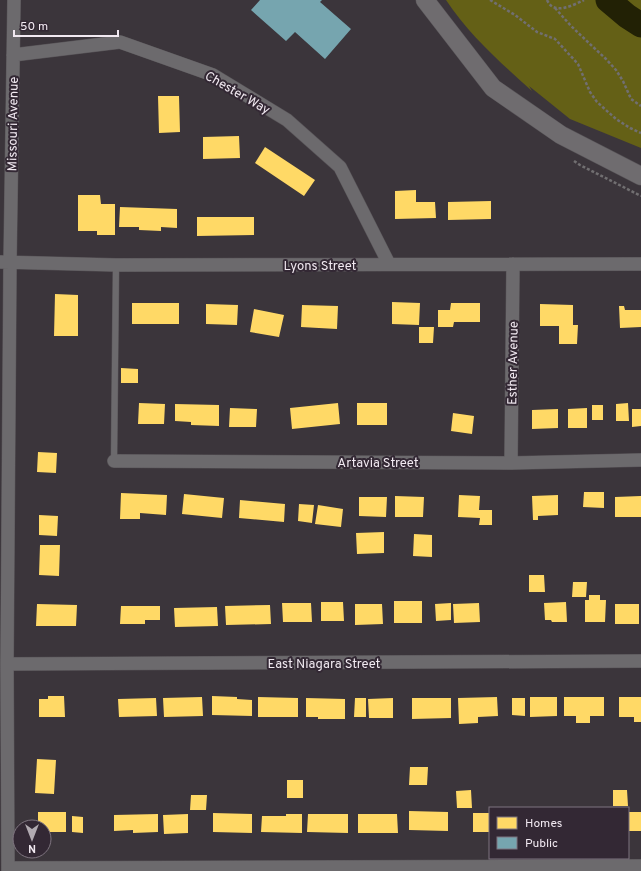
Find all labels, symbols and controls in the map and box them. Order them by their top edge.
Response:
scale bar [14,12,118,38]
text: 50 m [20,19,48,35]
street label: Chester Way [201,69,273,119]
street label: Missouri Avenue [5,77,23,172]
street label: Lyons Street [283,259,357,275]
street label: Esther Avenue [505,321,523,405]
street label: Artavia Street [337,456,419,472]
street label: East Niagara Street [268,657,381,673]
legend [489,807,629,859]
text: Homes [525,816,562,832]
north arrow [12,819,52,859]
text: Public [525,836,558,852]
text: N [28,841,36,855]

